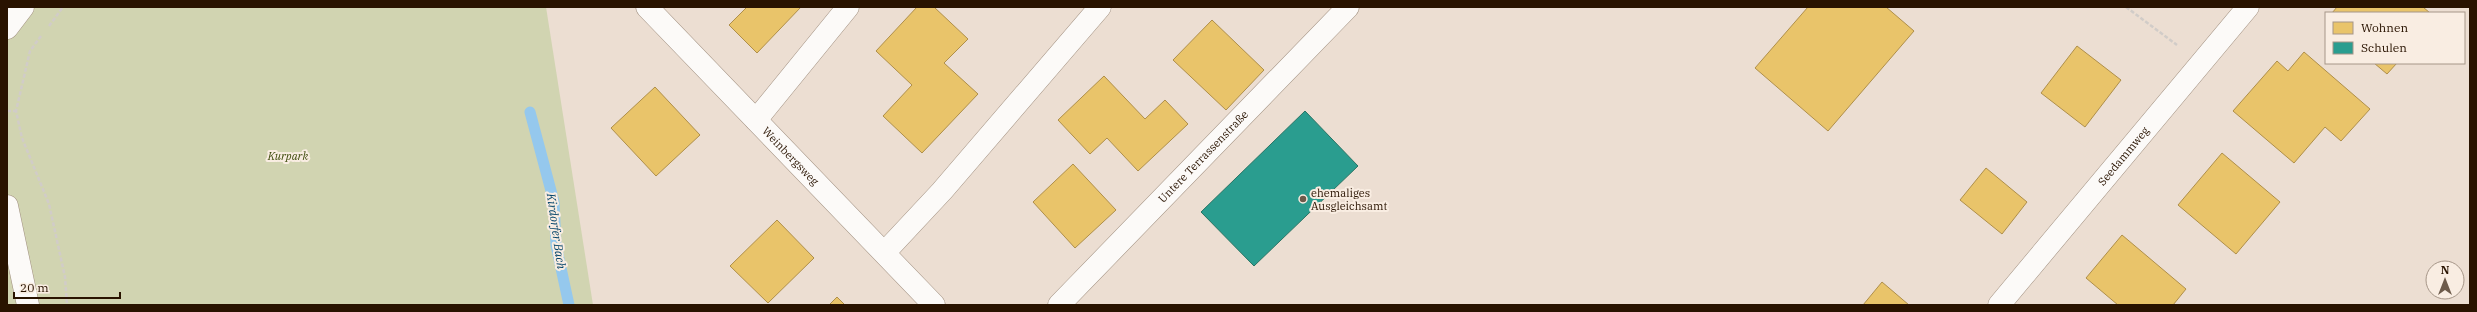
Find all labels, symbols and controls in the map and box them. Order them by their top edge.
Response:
legend [2325,12,2465,64]
text: Wohnen [2361,20,2408,35]
text: Schulen [2361,40,2407,55]
street label: Untere Terrassenstraße [1155,107,1251,206]
street label: Weinbergsweg [759,124,822,188]
street label: Seedammweg [2095,124,2152,188]
park label: Kurpark [267,149,308,163]
place label: ehemaliges Ausgleichsamt [1311,186,1387,213]
water label: Kirdorfer Bach [544,191,569,270]
marker: ehemaliges Ausgleichsamt [1298,194,1308,204]
north arrow [2425,260,2465,300]
text: N [2441,263,2450,277]
scale bar [14,274,120,300]
text: 20 m [20,280,49,295]

